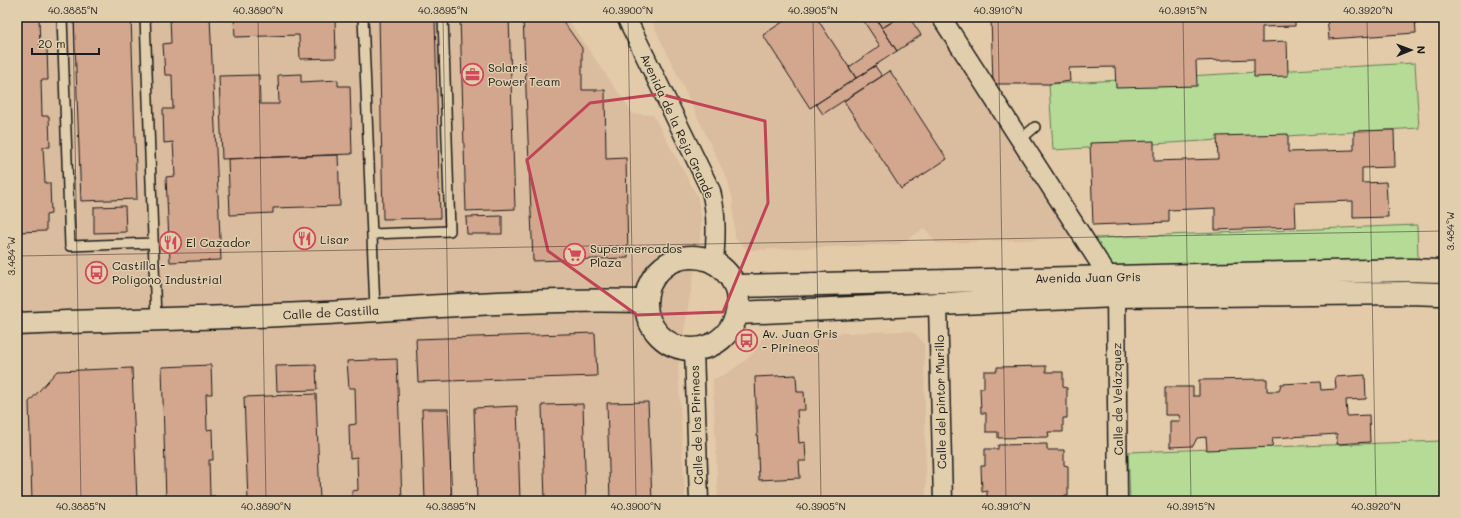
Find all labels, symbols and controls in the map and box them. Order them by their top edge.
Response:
text: 40.3885°N [48,3,98,17]
text: 40.3890°N [233,3,283,17]
text: 40.3895°N [418,3,468,17]
text: 40.3900°N [603,3,653,17]
text: 40.3905°N [788,3,838,17]
text: 40.3910°N [974,3,1022,17]
text: 40.3915°N [1159,3,1207,17]
text: 40.3920°N [1343,3,1393,17]
scale bar [32,30,99,56]
north arrow [1391,30,1431,70]
text: 20 m [38,35,66,51]
text: N [1414,46,1429,54]
street label: Avenida de la Reja Grande [637,51,719,201]
place label: Solaris Power Team [488,59,560,89]
office icon: Solaris Power Team [460,61,486,87]
text: 3.484°W [1443,211,1457,251]
restaurant icon: Lisar [291,226,317,252]
restaurant icon: El Cazador [158,229,184,255]
place label: Lisar [320,231,349,247]
place label: El Cazador [186,234,251,250]
text: 3.484°W [4,236,18,276]
place label: Supermercados Plaza [590,240,682,270]
supermarket icon: Supermercados Plaza [562,242,588,268]
place label: Castilla - Polígono Industrial [112,257,222,287]
bus stop icon: Castilla - Polígono Industrial [84,259,110,285]
street label: Avenida Juan Gris [1035,268,1141,286]
street label: Calle de Castilla [282,301,380,323]
place label: Av. Juan Gris - Pirineos [762,325,838,355]
bus stop icon: Av. Juan Gris - Pirineos [733,327,759,353]
street label: Calle del pintor Murillo [931,335,949,469]
street label: Calle de Velázquez [1108,342,1126,456]
street label: Calle de los Pirineos [686,365,706,485]
text: 40.3885°N [56,499,106,513]
text: 40.3890°N [241,499,291,513]
text: 40.3895°N [426,499,476,513]
text: 40.3900°N [611,499,661,513]
text: 40.3905°N [796,499,846,513]
text: 40.3910°N [982,499,1030,513]
text: 40.3915°N [1167,499,1215,513]
text: 40.3920°N [1351,499,1401,513]

